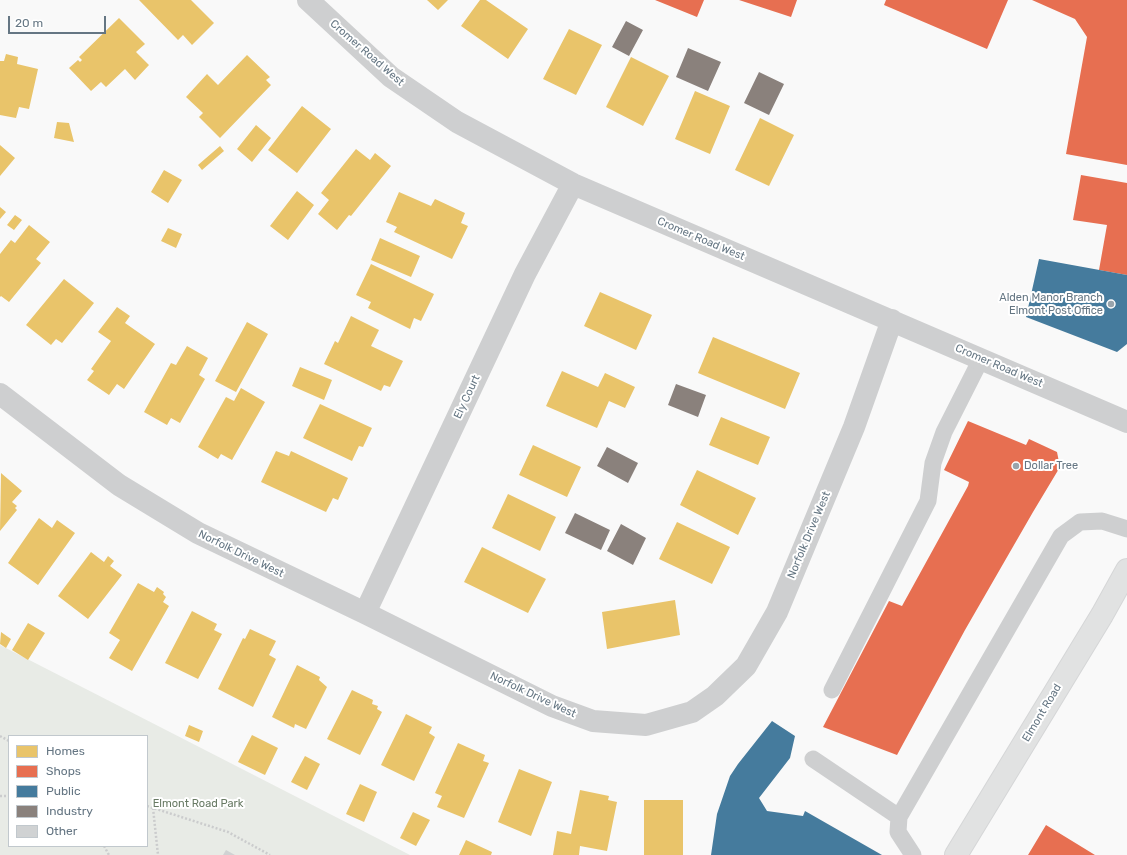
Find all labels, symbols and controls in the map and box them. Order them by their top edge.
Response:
scale bar [10,8,108,34]
text: 20 m [15,16,43,30]
street label: Cromer Road West [327,17,407,89]
street label: Cromer Road West [655,215,747,263]
place label: Alden Manor Branch Elmont Post Office [999,291,1103,317]
marker: Alden Manor Branch Elmont Post Office [1106,299,1116,309]
street label: Cromer Road West [953,342,1045,390]
street label: Ely Court [451,373,483,421]
place label: Dollar Tree [1024,459,1078,473]
marker: Dollar Tree [1011,461,1021,471]
street label: Norfolk Drive West [785,489,833,581]
street label: Norfolk Drive West [196,528,286,580]
street label: Norfolk Drive West [488,669,578,721]
street label: Elmont Road [1020,682,1064,744]
legend [8,735,148,847]
text: Homes [46,744,85,758]
text: Shops [46,764,81,778]
text: Public [46,784,81,798]
park label: Elmont Road Park [153,797,243,811]
text: Industry [46,804,93,818]
text: Other [46,824,77,838]

